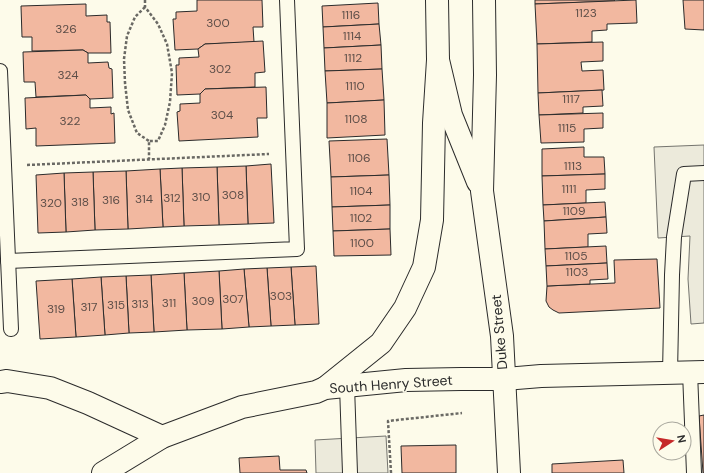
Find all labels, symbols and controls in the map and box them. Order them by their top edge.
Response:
house number: 1123 [575,5,597,21]
house number: 1116 [342,7,360,23]
house number: 300 [206,15,230,31]
house number: 326 [55,21,77,37]
house number: 1114 [343,28,361,44]
house number: 1112 [344,50,362,66]
house number: 302 [209,61,231,77]
house number: 324 [57,67,79,83]
house number: 1110 [345,78,365,94]
house number: 1117 [562,91,580,107]
house number: 304 [211,107,233,123]
house number: 1108 [345,111,368,127]
house number: 322 [60,113,81,129]
house number: 1115 [558,120,576,136]
house number: 1106 [347,150,371,166]
house number: 1113 [564,158,582,174]
house number: 1111 [562,181,576,197]
house number: 1104 [350,183,372,199]
house number: 308 [222,187,244,203]
house number: 310 [192,189,210,205]
house number: 312 [163,190,181,206]
house number: 314 [135,191,153,207]
house number: 316 [102,192,120,208]
house number: 318 [71,194,89,210]
house number: 320 [40,195,62,211]
house number: 1109 [562,203,586,219]
house number: 1102 [350,210,372,226]
house number: 1100 [350,235,374,251]
house number: 1105 [564,248,588,264]
house number: 1103 [566,264,588,280]
house number: 303 [270,288,292,304]
house number: 307 [222,291,244,307]
house number: 309 [192,293,214,309]
street label: Duke Street [487,294,511,370]
house number: 311 [162,295,176,311]
house number: 313 [131,296,149,312]
house number: 315 [107,297,125,313]
house number: 317 [80,299,98,315]
house number: 319 [47,301,65,317]
street label: South Henry Street [329,371,453,397]
north arrow [652,421,692,461]
text: N [674,434,689,444]

